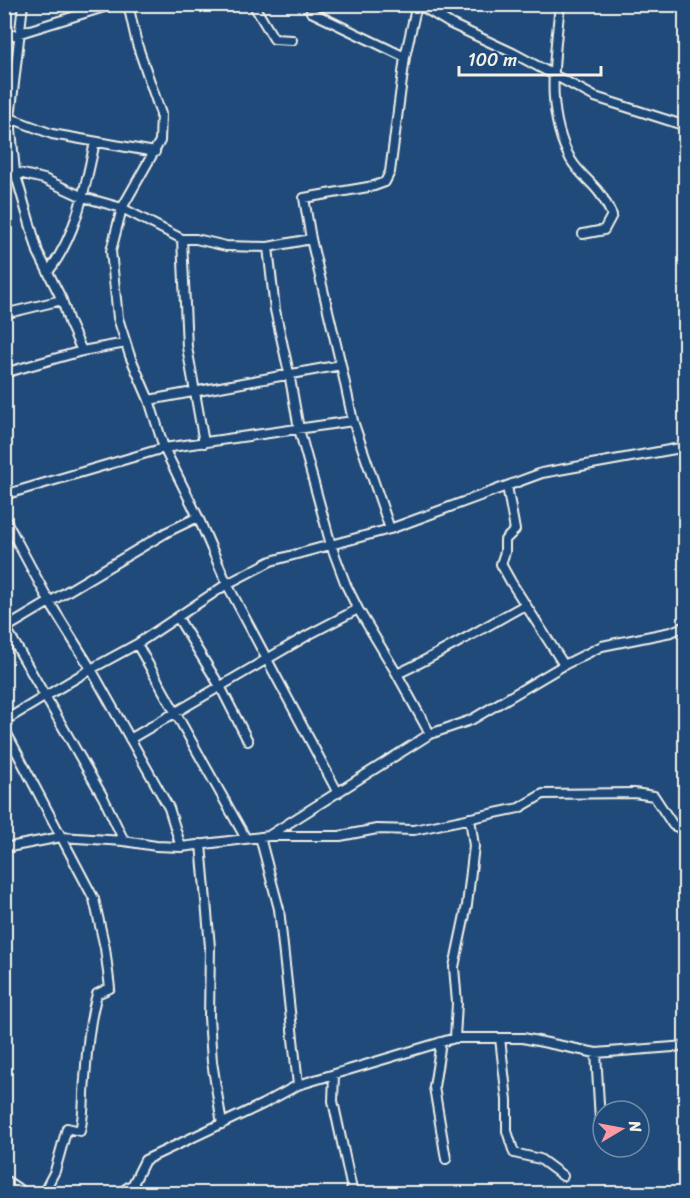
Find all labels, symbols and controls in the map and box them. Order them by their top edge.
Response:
scale bar [459,39,602,77]
text: 100 m [468,44,517,76]
north arrow [591,1099,651,1159]
text: N [620,1118,651,1135]

